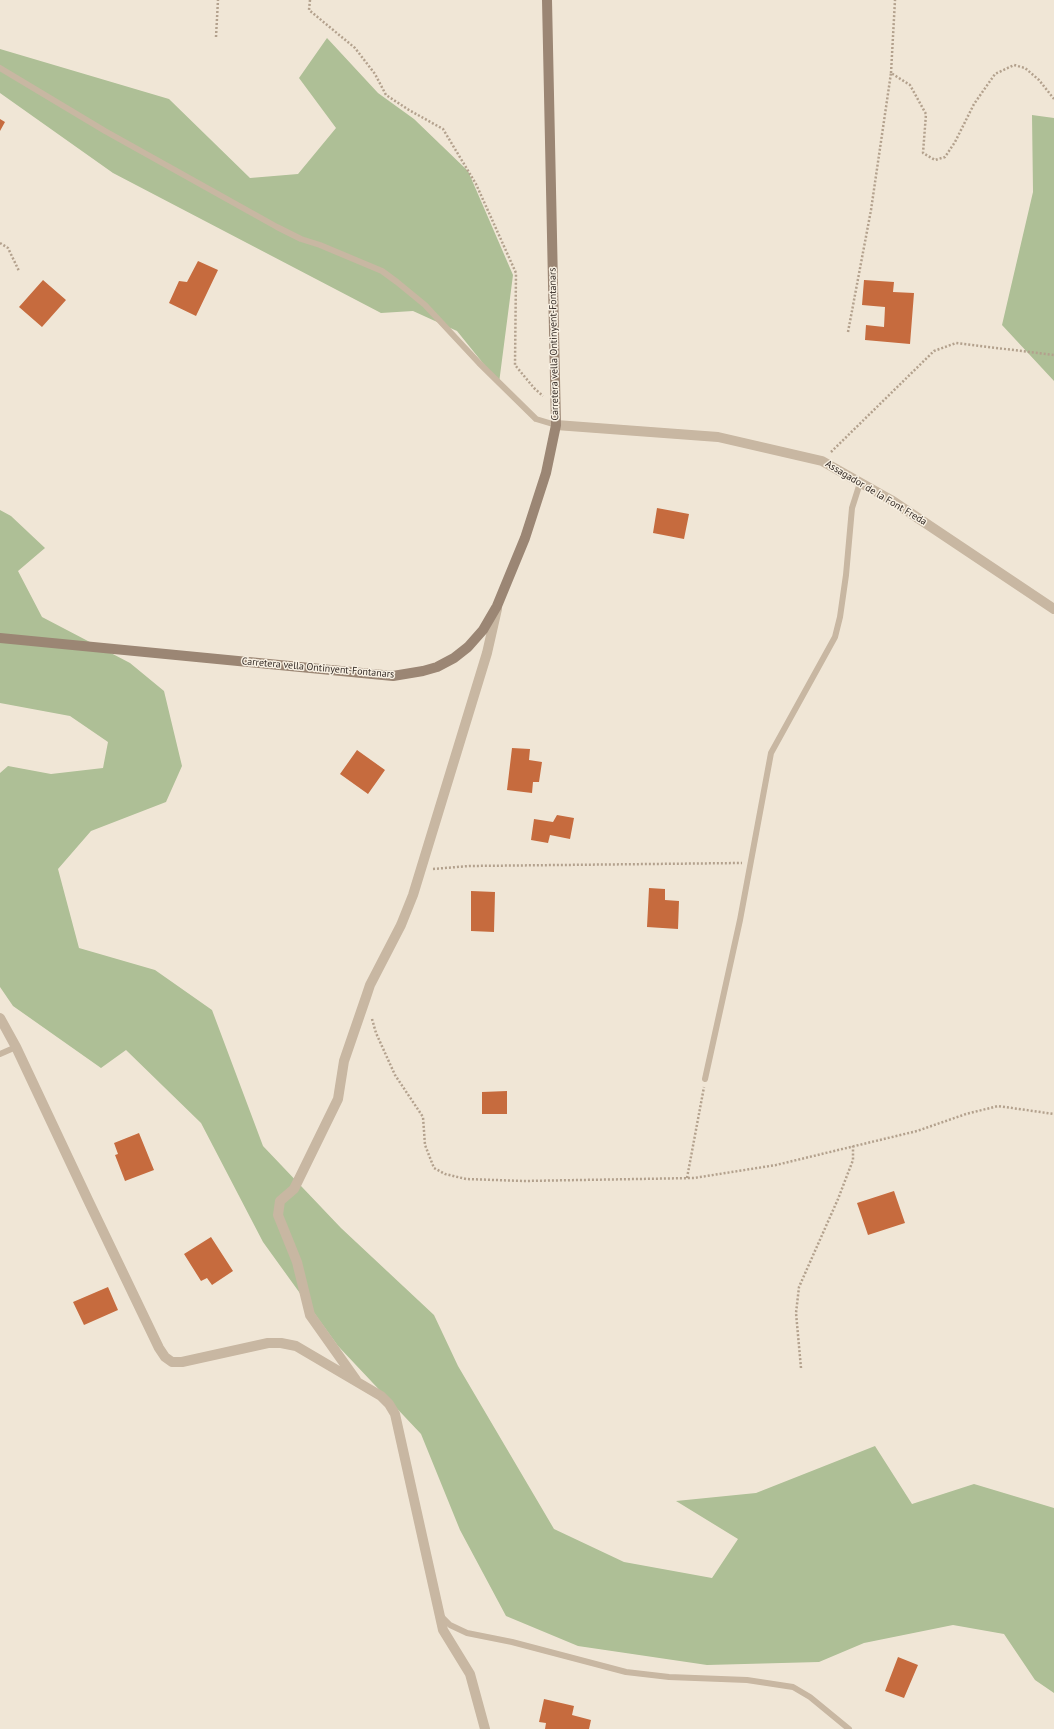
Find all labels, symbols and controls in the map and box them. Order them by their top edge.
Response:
street label: Carretera vella Ontinyent-Fontanars [547,267,561,421]
street label: Assagador de la Font Freda [823,458,929,528]
street label: Carretera vella Ontinyent-Fontanars [241,655,395,681]

